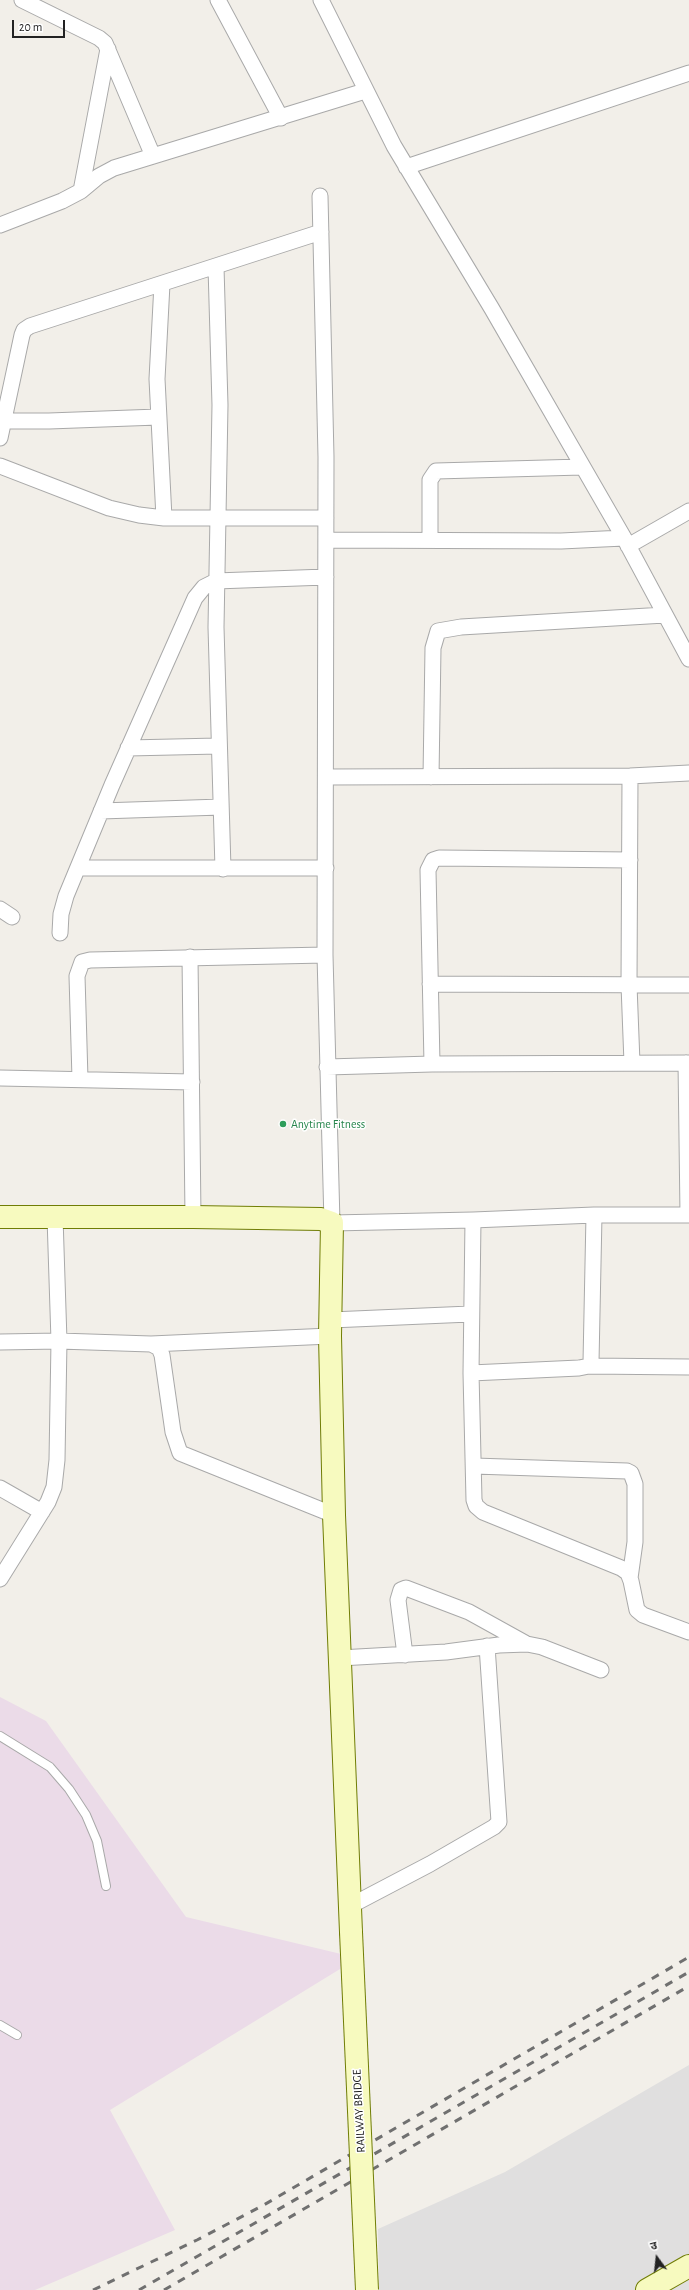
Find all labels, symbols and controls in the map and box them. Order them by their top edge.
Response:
scale bar [14,12,67,38]
text: 20 m [19,21,42,33]
place label: Anytime Fitness [291,1117,365,1131]
marker: Anytime Fitness [278,1119,288,1129]
street label: RAILWAY BRIDGE [350,2069,368,2153]
north arrow [637,2238,677,2278]
text: उ [649,2240,658,2252]

